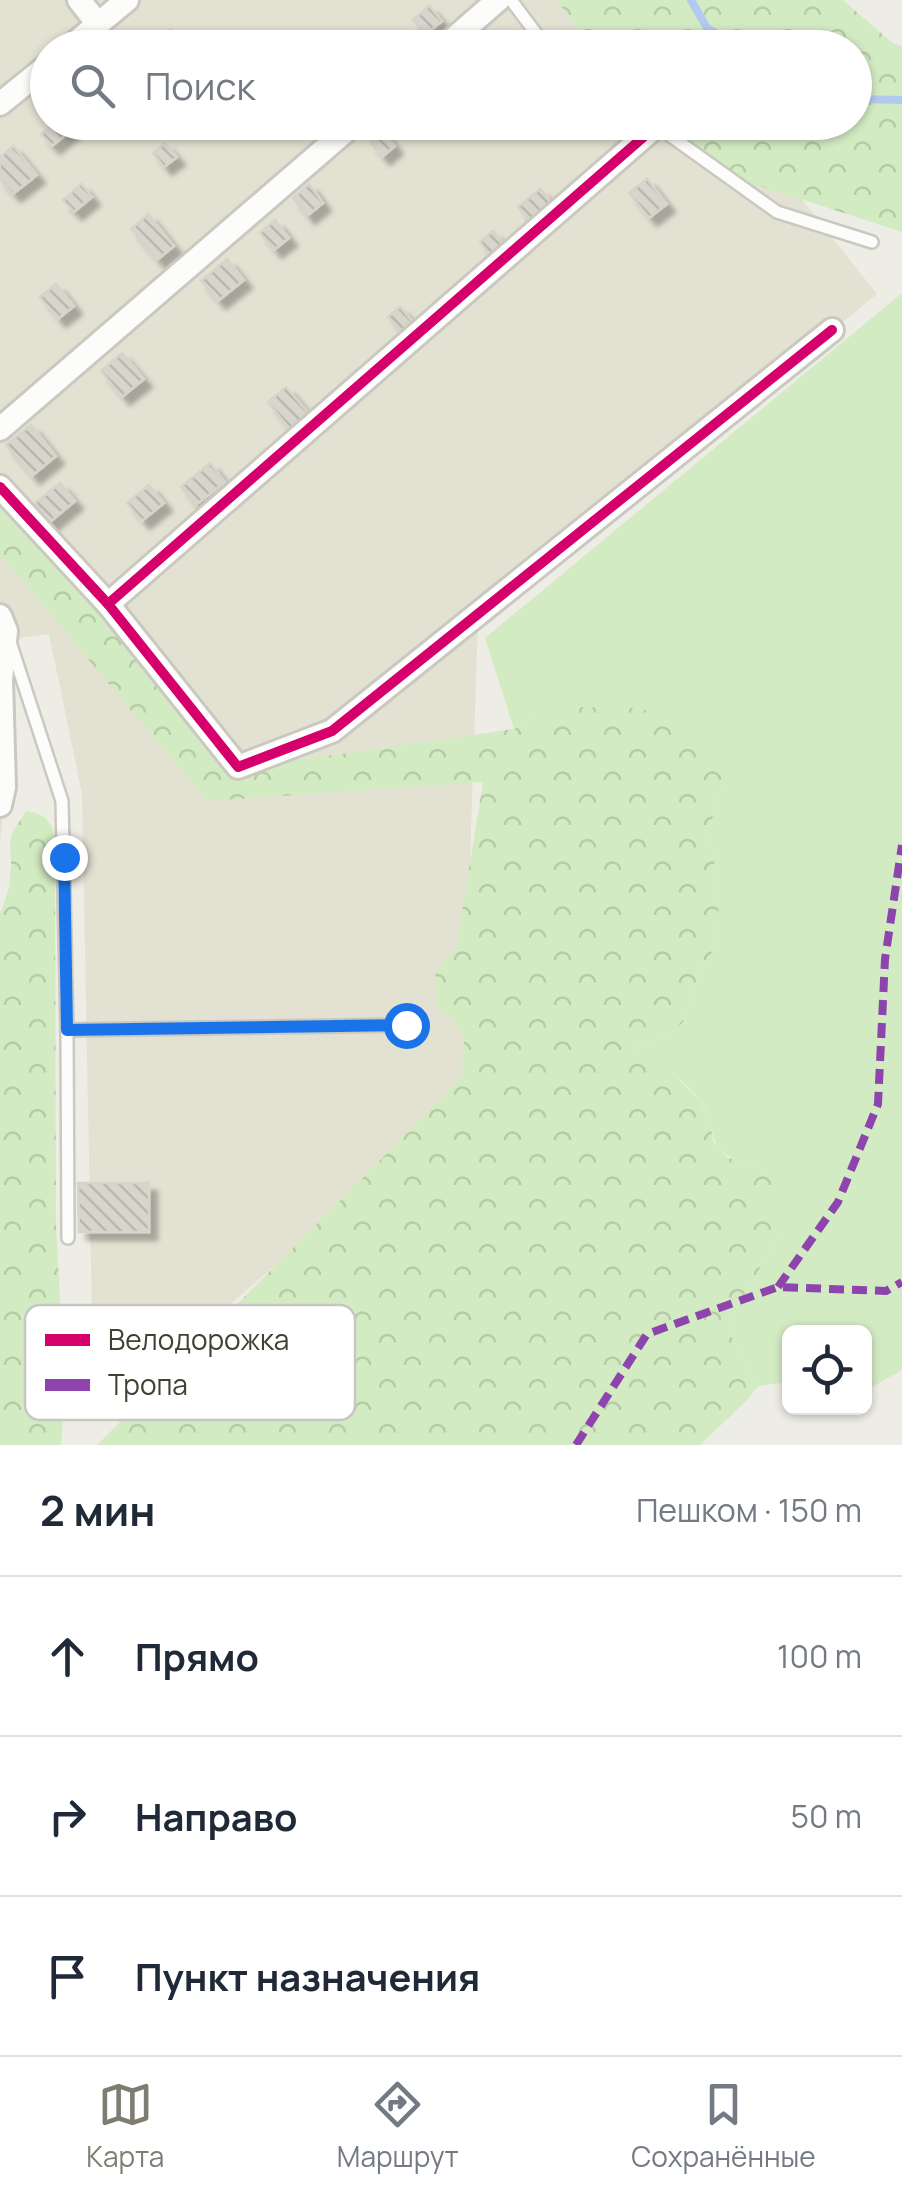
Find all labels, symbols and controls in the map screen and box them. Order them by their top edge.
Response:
search box [30,30,872,140]
icon: search [65,58,120,113]
text: Поиск [145,59,255,111]
route end [42,835,88,881]
route start [384,1003,430,1049]
legend [25,1305,355,1420]
text: Велодорожка [108,1320,289,1358]
map controls [782,1325,872,1415]
button: locate [782,1325,872,1415]
text: Тропа [108,1365,188,1403]
text: 2 мин [40,1481,156,1539]
text: Пешком · 150 m [636,1488,862,1532]
icon: ahead [40,1629,95,1684]
text: Прямо [135,1630,259,1682]
text: 100 m [777,1634,862,1678]
icon: right [40,1789,95,1844]
text: Направо [135,1790,297,1842]
text: 50 m [790,1794,862,1838]
icon: arrive [40,1949,95,2004]
text: Пункт назначения [135,1950,480,2002]
tab: Карта [86,2077,164,2175]
tab: Маршрут [337,2077,459,2175]
tab: Сохранённые [631,2077,816,2175]

